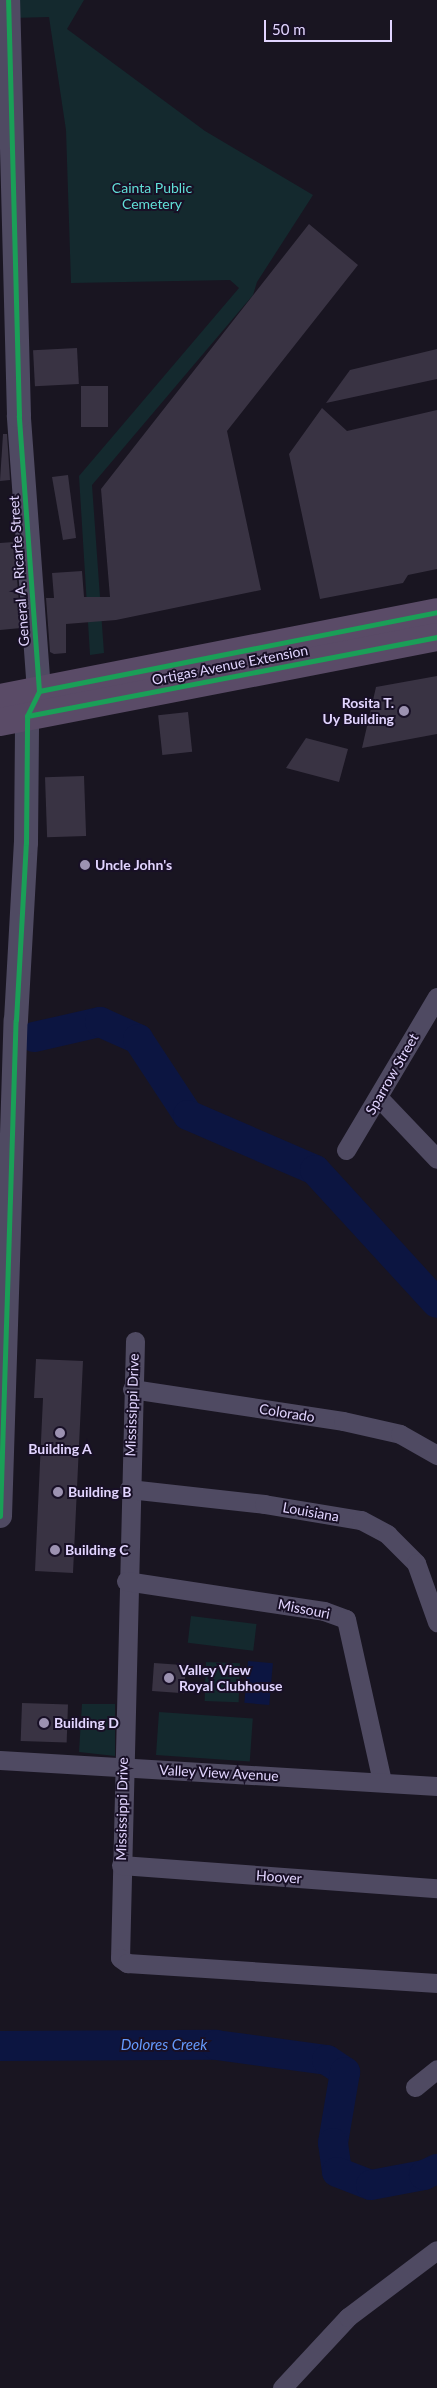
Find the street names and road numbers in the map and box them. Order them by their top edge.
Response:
street label: General A. Ricarte Street [5,495,33,647]
street label: Ortigas Avenue Extension [150,642,310,688]
street label: Sparrow Street [362,1030,422,1118]
street label: Mississippi Drive [122,1353,142,1457]
street label: Colorado [258,1400,316,1426]
street label: Louisiana [282,1499,340,1525]
street label: Missouri [277,1596,331,1622]
street label: Mississippi Drive [113,1757,131,1861]
street label: Valley View Avenue [158,1761,280,1785]
street label: Hoover [256,1867,302,1887]

